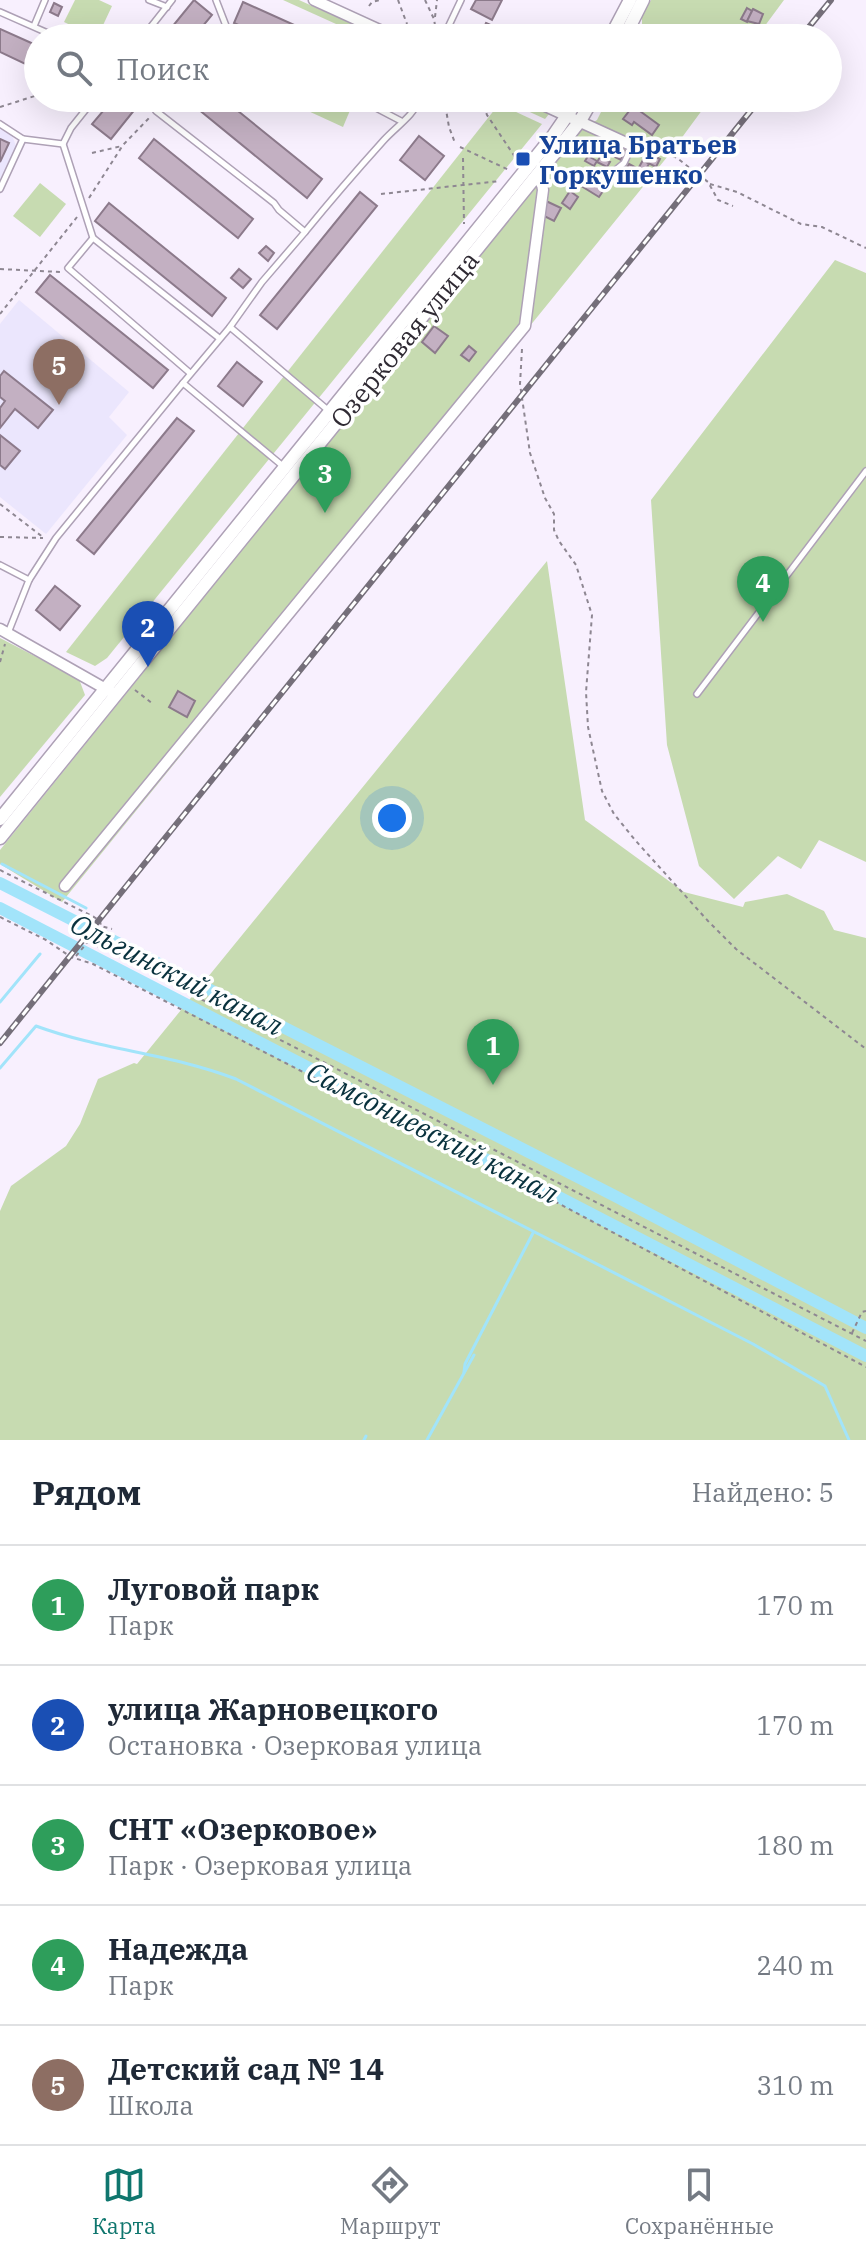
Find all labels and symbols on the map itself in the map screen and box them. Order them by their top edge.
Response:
place label: Улица Братьев Горкушенко [539,127,737,191]
marker: Улица Братьев Горкушенко [514,150,532,168]
street label: Озерковая улица [322,244,486,434]
pin: 5 [33,339,85,405]
pin: 3 [299,447,351,513]
pin: 4 [737,556,789,622]
pin: 2 [122,601,174,667]
your location [372,798,412,838]
water label: Ольгинский канал [64,904,290,1044]
pin: 1 [467,1019,519,1085]
water label: Самсониевский канал [301,1052,565,1212]

